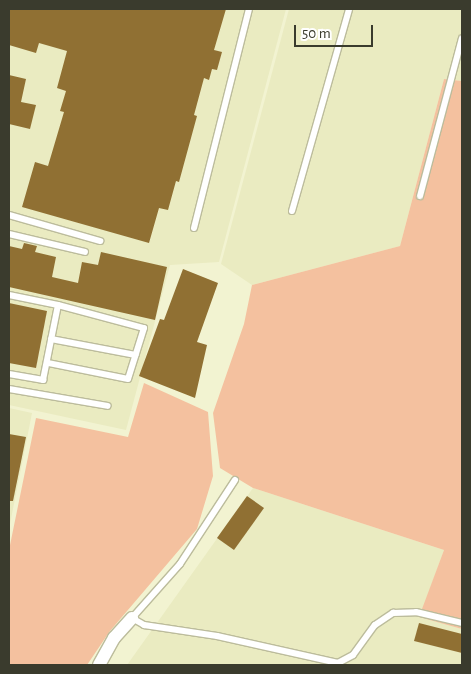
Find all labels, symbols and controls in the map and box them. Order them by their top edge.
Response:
scale bar [296,15,375,47]
text: 50 m [302,26,331,41]

